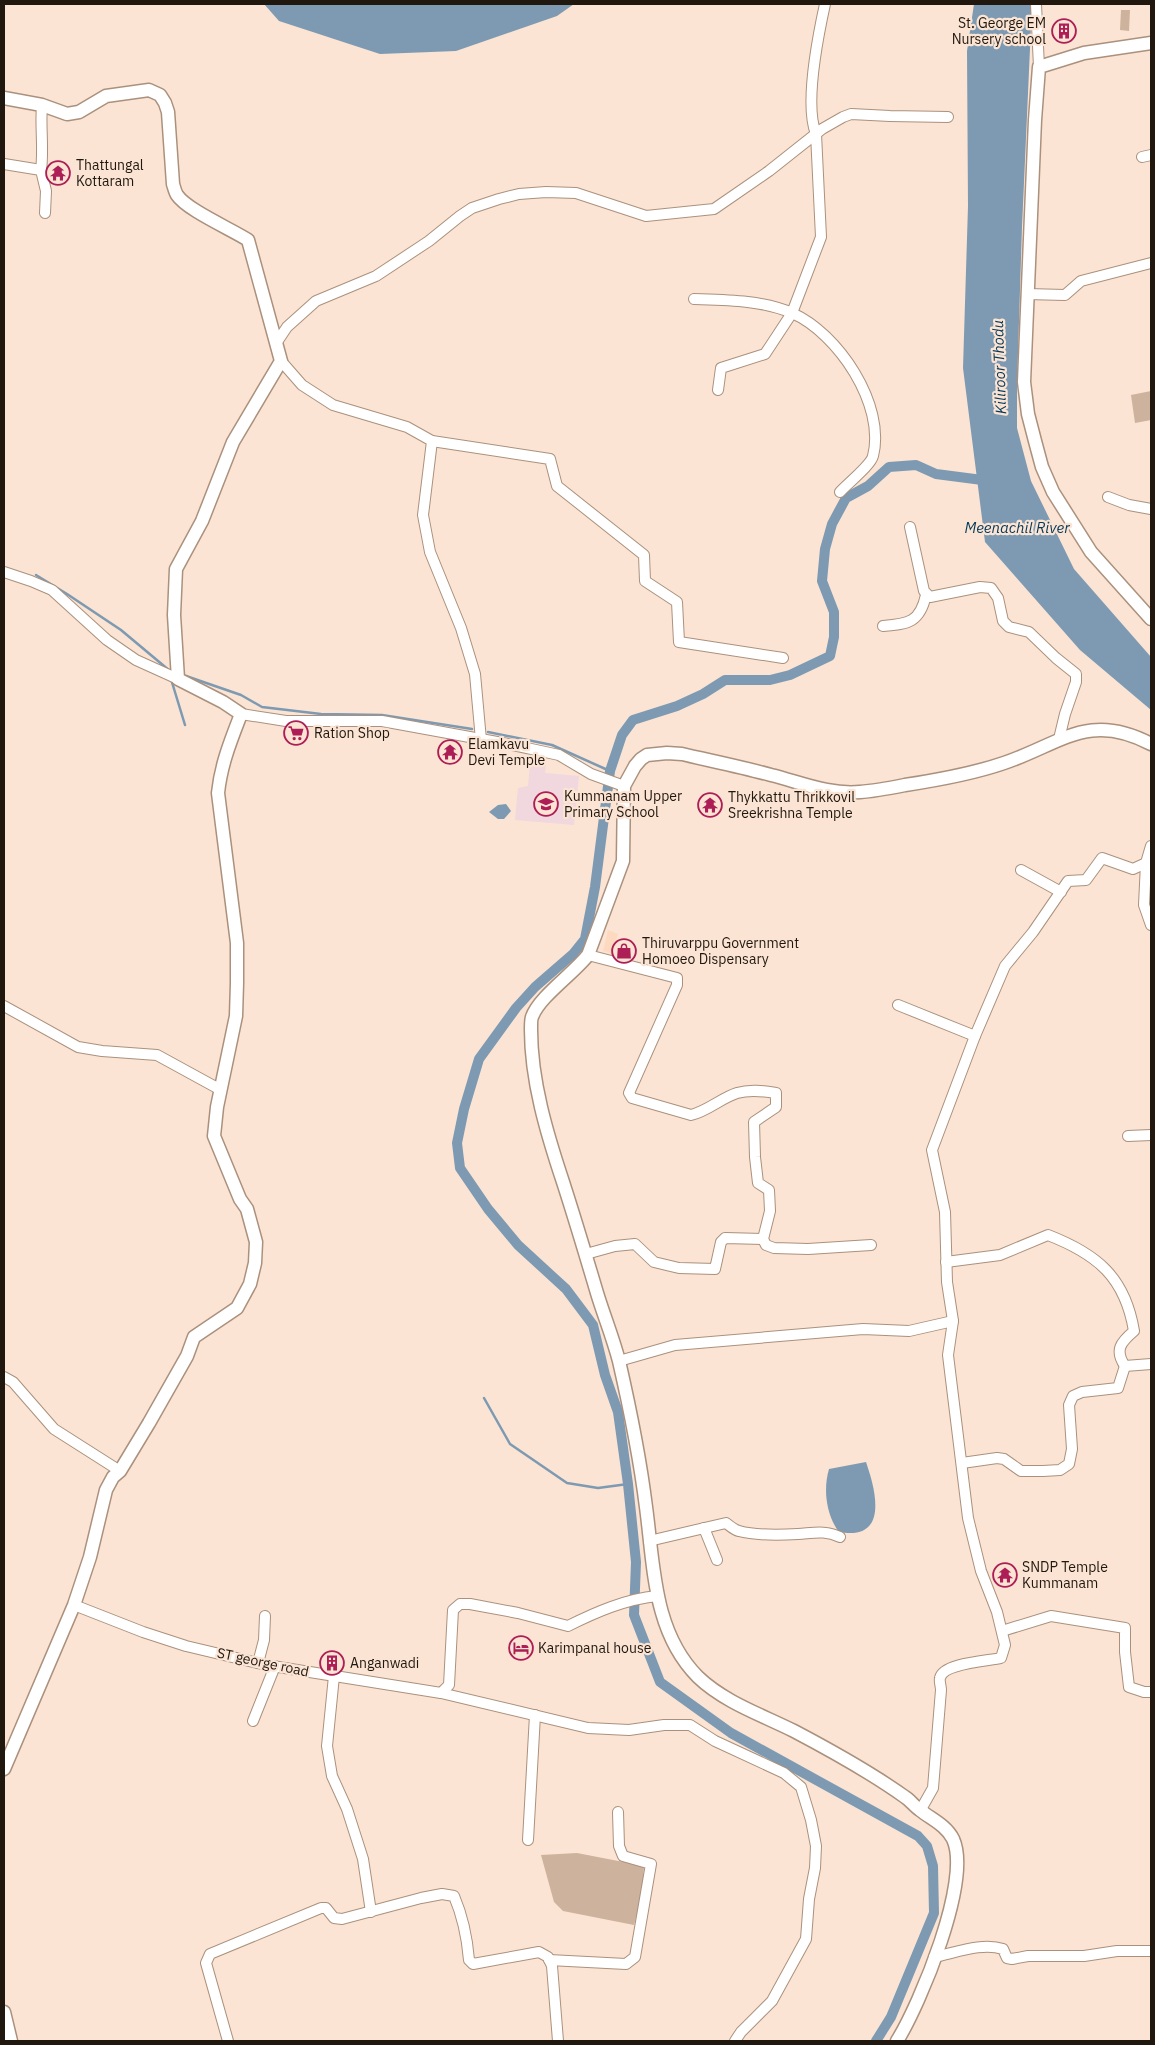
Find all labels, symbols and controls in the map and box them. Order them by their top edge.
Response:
place label: St. George EM Nursery school [952,14,1046,48]
building icon: St. George EM Nursery school [1051,18,1077,44]
place label: Thattungal Kottaram [76,156,144,190]
temple icon: Thattungal Kottaram [45,160,71,186]
water label: Kiliroor Thodu [988,320,1010,414]
water label: Meenachil River [964,518,1070,537]
supermarket icon: Ration Shop [283,720,309,746]
place label: Ration Shop [314,724,390,742]
place label: Elamkavu Devi Temple [468,735,546,769]
temple icon: Elamkavu Devi Temple [437,739,463,765]
place label: Kummanam Upper Primary School [564,787,682,821]
place label: Thykkattu Thrikkovil Sreekrishna Temple [728,788,855,822]
school or university icon: Kummanam Upper Primary School [533,791,559,817]
temple icon: Thykkattu Thrikkovil Sreekrishna Temple [697,792,723,818]
place label: Thiruvarppu Government Homoeo Dispensary [642,934,799,968]
shop icon: Thiruvarppu Government Homoeo Dispensary [611,938,637,964]
place label: SNDP Temple Kummanam [1022,1558,1108,1592]
temple icon: SNDP Temple Kummanam [992,1562,1018,1588]
hotel icon: Karimpanal house [508,1635,534,1661]
place label: Karimpanal house [538,1639,652,1657]
street label: ST george road [215,1643,311,1681]
building icon: Anganwadi [319,1650,345,1676]
place label: Anganwadi [350,1654,419,1672]

